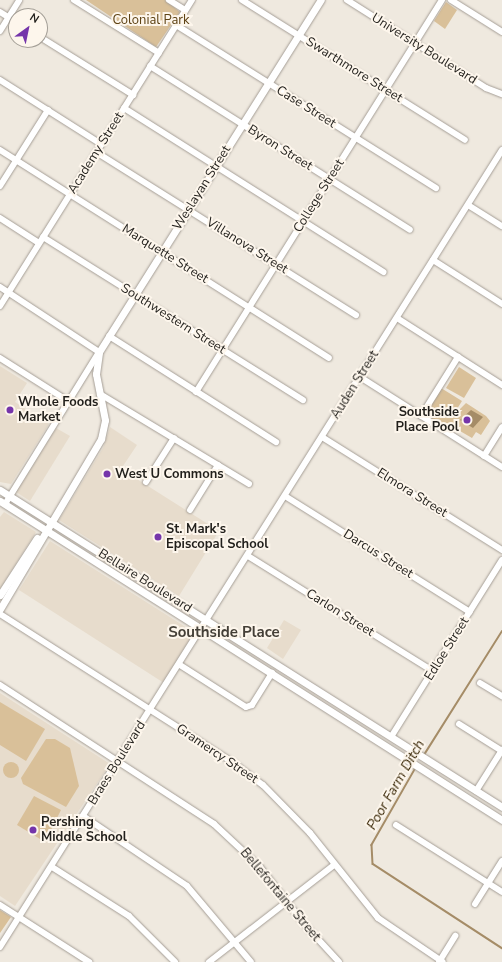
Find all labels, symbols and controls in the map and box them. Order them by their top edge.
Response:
north arrow [8,8,48,48]
text: N [27,10,42,27]
street label: University Boulevard [368,10,480,88]
park label: Colonial Park [113,12,189,28]
street label: Swarthmore Street [303,34,405,106]
street label: Case Street [273,83,339,131]
street label: Academy Street [65,109,127,197]
street label: Byron Street [245,122,315,174]
street label: Weslayan Street [170,143,234,233]
street label: College Street [290,156,348,236]
street label: Villanova Street [203,215,291,277]
street label: Marquette Street [119,221,211,287]
street label: Southwestern Street [118,280,228,358]
street label: Auden Street [328,348,382,422]
place label: Whole Foods Market [18,395,98,426]
marker: Whole Foods Market [5,405,15,415]
place label: Southside Place Pool [395,405,459,436]
marker: Southside Place Pool [462,415,472,425]
street label: Elmora Street [374,465,450,521]
place label: West U Commons [115,466,224,482]
marker: West U Commons [102,469,112,479]
place label: St. Mark's Episcopal School [166,522,268,553]
street label: Darcus Street [340,526,416,582]
marker: St. Mark's Episcopal School [153,532,163,542]
street label: Bellaire Boulevard [95,546,195,616]
street label: Carlon Street [303,586,377,640]
street label: Edloe Street [421,614,473,684]
district label: Southside Place [168,624,280,642]
street label: Braes Boulevard [85,718,149,808]
street label: Gramercy Street [173,721,261,787]
water label: Poor Farm Ditch [363,737,429,833]
place label: Pershing Middle School [41,815,127,846]
marker: Pershing Middle School [28,825,38,835]
street label: Bellefontaine Street [237,845,323,945]

